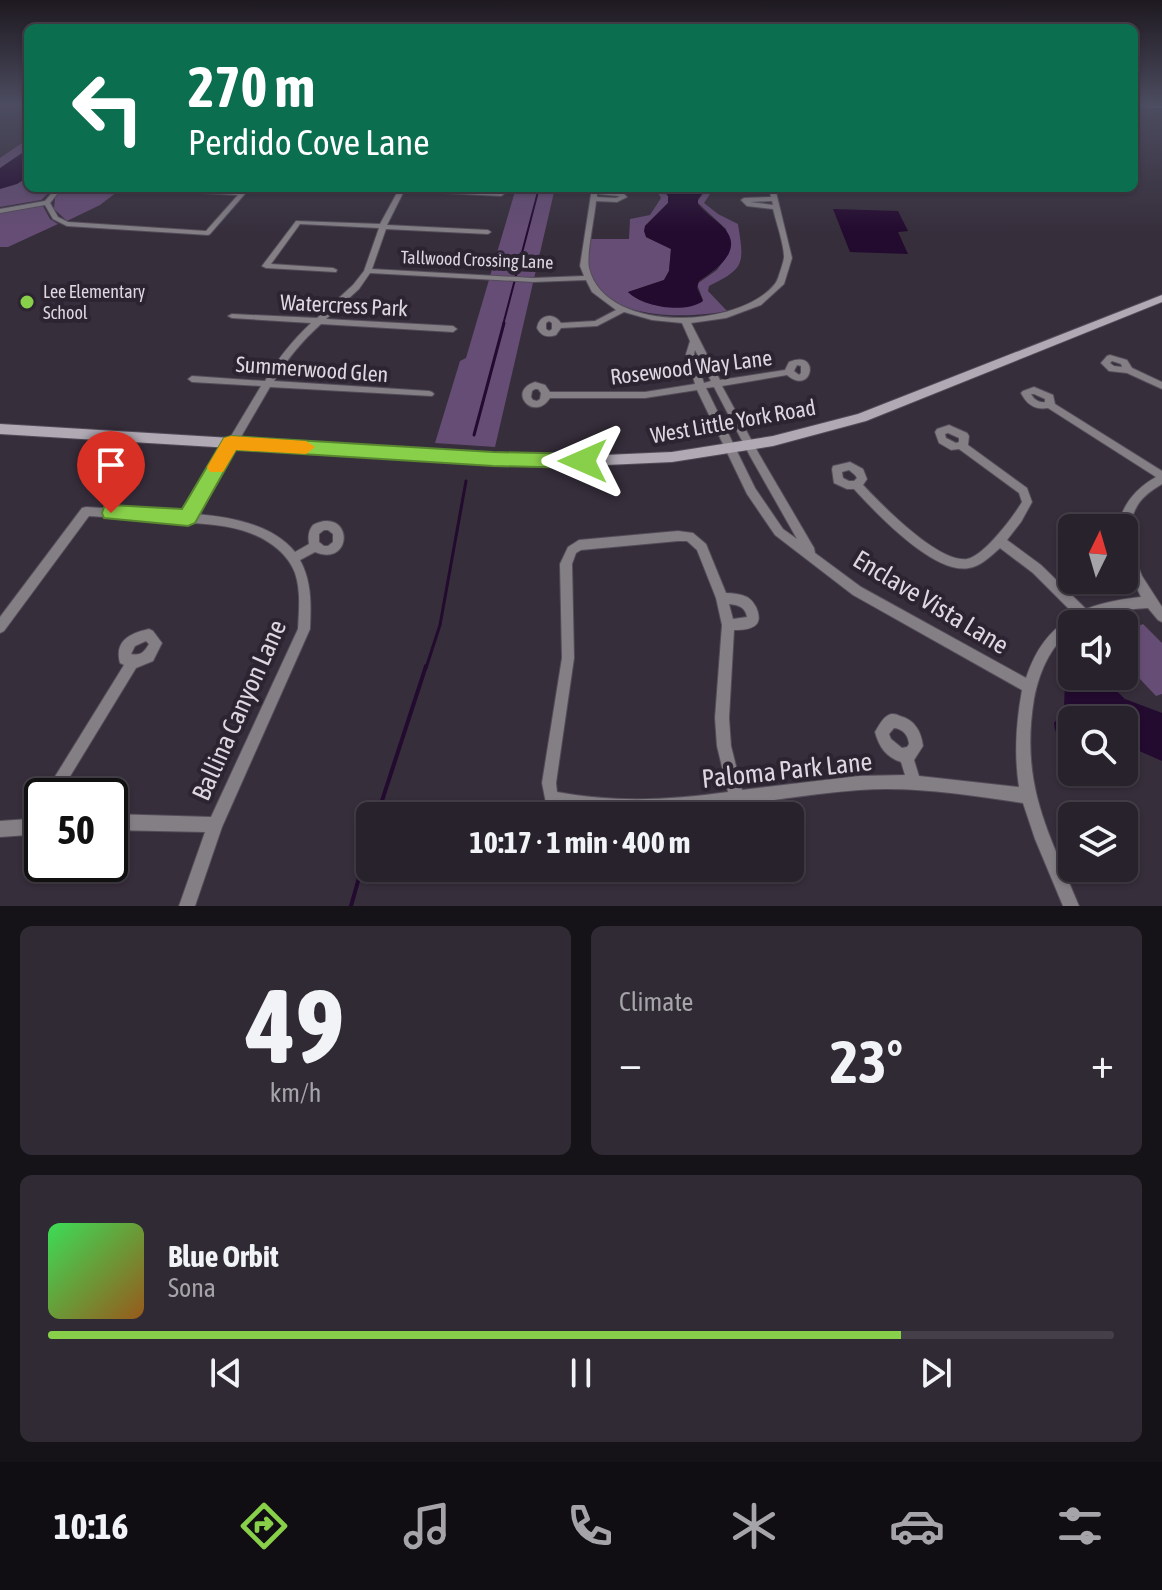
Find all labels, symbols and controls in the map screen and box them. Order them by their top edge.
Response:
text: 270 m [188,55,315,119]
icon: left [56,56,160,160]
text: Perdido Cove Lane [188,121,430,163]
street label: Tallwood Crossing Lane [400,246,554,273]
place label: Lee Elementary School [43,281,145,323]
street label: Watercress Park [279,289,409,321]
marker: Lee Elementary School [18,293,36,311]
street label: Rosewood Way Lane [609,344,773,390]
street label: Summerwood Glen [235,351,389,387]
street label: West Little York Road [648,394,818,448]
position arrow [541,419,625,503]
pin [77,431,145,513]
icon: arrive [89,443,133,487]
north arrow [1058,514,1138,594]
map controls [1058,514,1138,882]
street label: Enclave Vista Lane [848,544,1014,660]
button: sound [1058,610,1138,690]
street label: Ballina Canyon Lane [186,615,292,805]
button: search [1058,706,1138,786]
street label: Paloma Park Lane [700,746,874,794]
speed limit sign: 50 [24,778,128,882]
button: layers [1058,802,1138,882]
text: 10:17 · 1 min · 400 m [470,825,690,859]
text: 49 [247,966,344,1085]
text: Climate [619,987,693,1017]
text: 23° [830,1027,903,1096]
text: − [619,1037,642,1087]
text: + [1091,1037,1114,1087]
text: km/h [270,1078,321,1108]
text: Blue Orbit [168,1239,279,1273]
text: Sona [168,1273,216,1303]
icon: previous [204,1351,248,1395]
icon: pause [559,1351,603,1395]
icon: next [914,1351,958,1395]
icon: directions [236,1498,292,1554]
icon: music [399,1498,455,1554]
icon: phone [562,1498,618,1554]
icon: climate [726,1498,782,1554]
icon: car [889,1498,945,1554]
icon: filters [1052,1498,1108,1554]
text: 10:16 [54,1505,128,1547]

